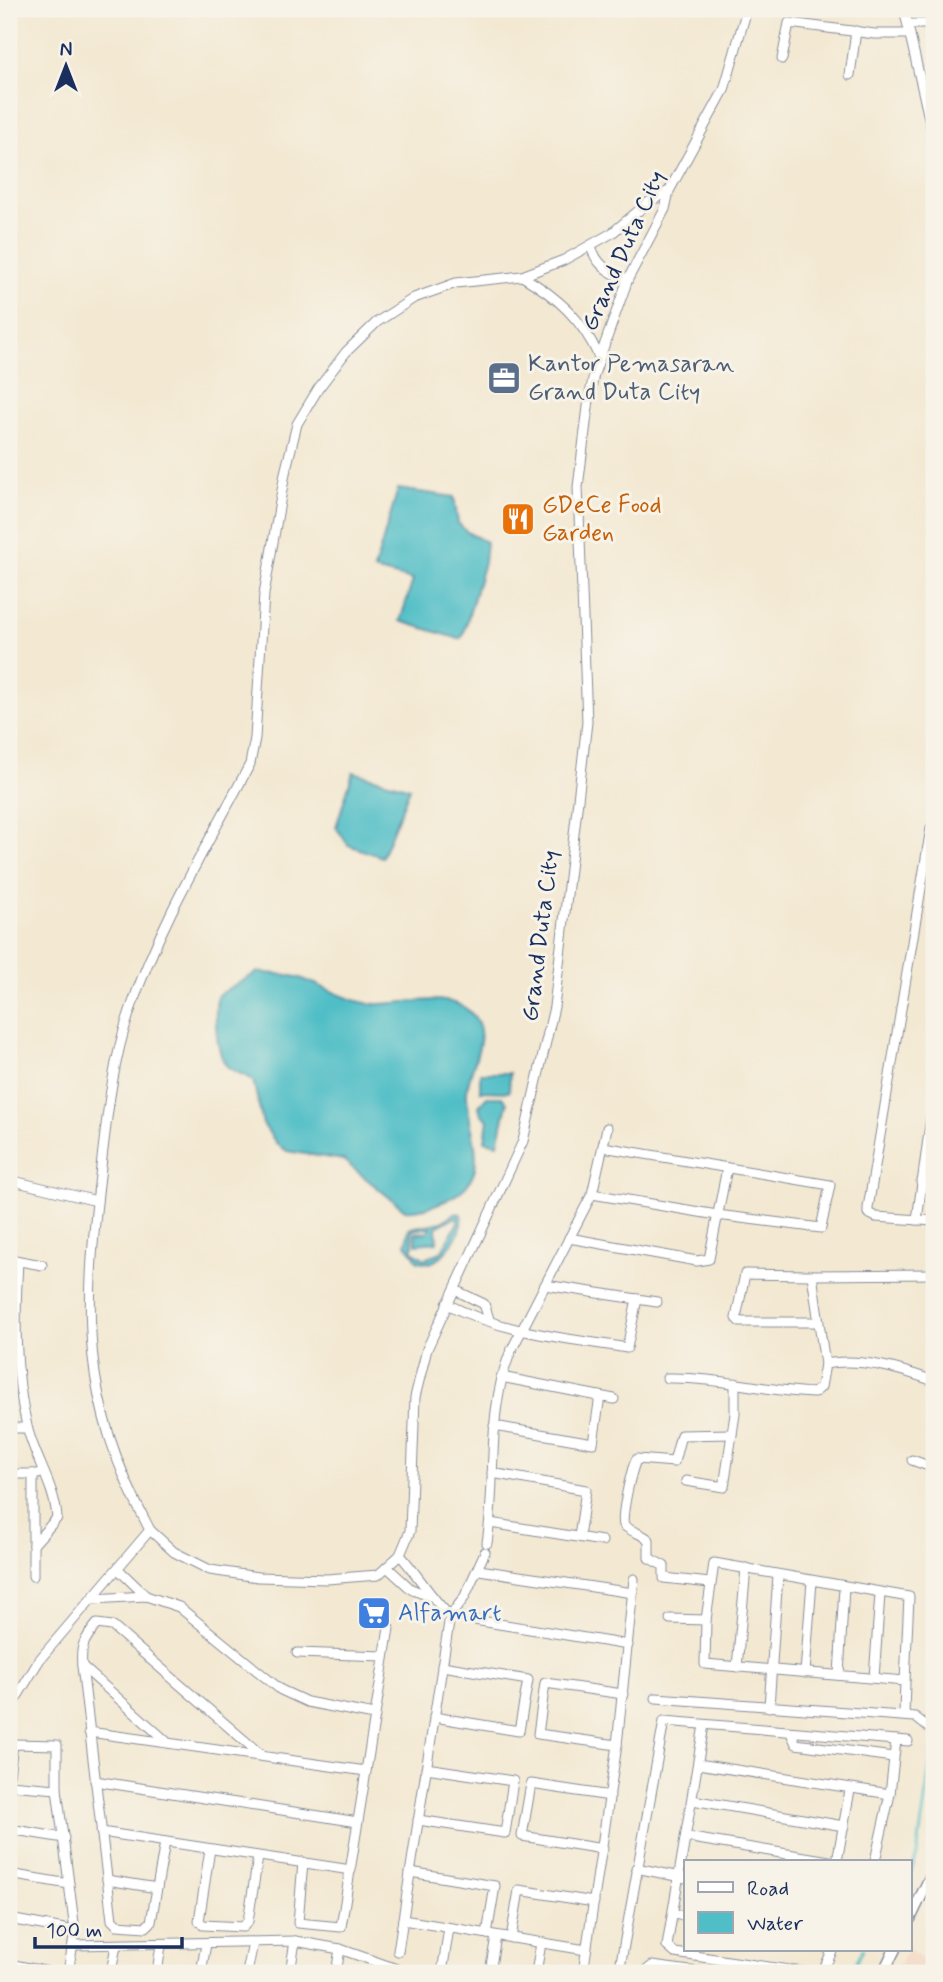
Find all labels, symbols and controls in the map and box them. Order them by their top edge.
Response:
north arrow [32,32,102,102]
text: N [60,38,72,63]
street label: Grand Duta City [575,166,673,336]
place label: Kantor Pemasaran Grand Duta City [528,349,734,408]
office icon: Kantor Pemasaran Grand Duta City [485,359,523,397]
place label: GDeCe Food Garden [542,490,662,549]
restaurant icon: GDeCe Food Garden [499,500,537,538]
street label: Grand Duta City [515,849,567,1023]
supermarket icon: Alfamart [355,1594,393,1632]
place label: Alfamart [398,1598,501,1629]
legend [684,1860,912,1951]
text: Road [747,1875,789,1903]
scale bar [35,1905,182,1949]
text: Water [747,1910,803,1938]
text: 100 m [46,1917,102,1945]

